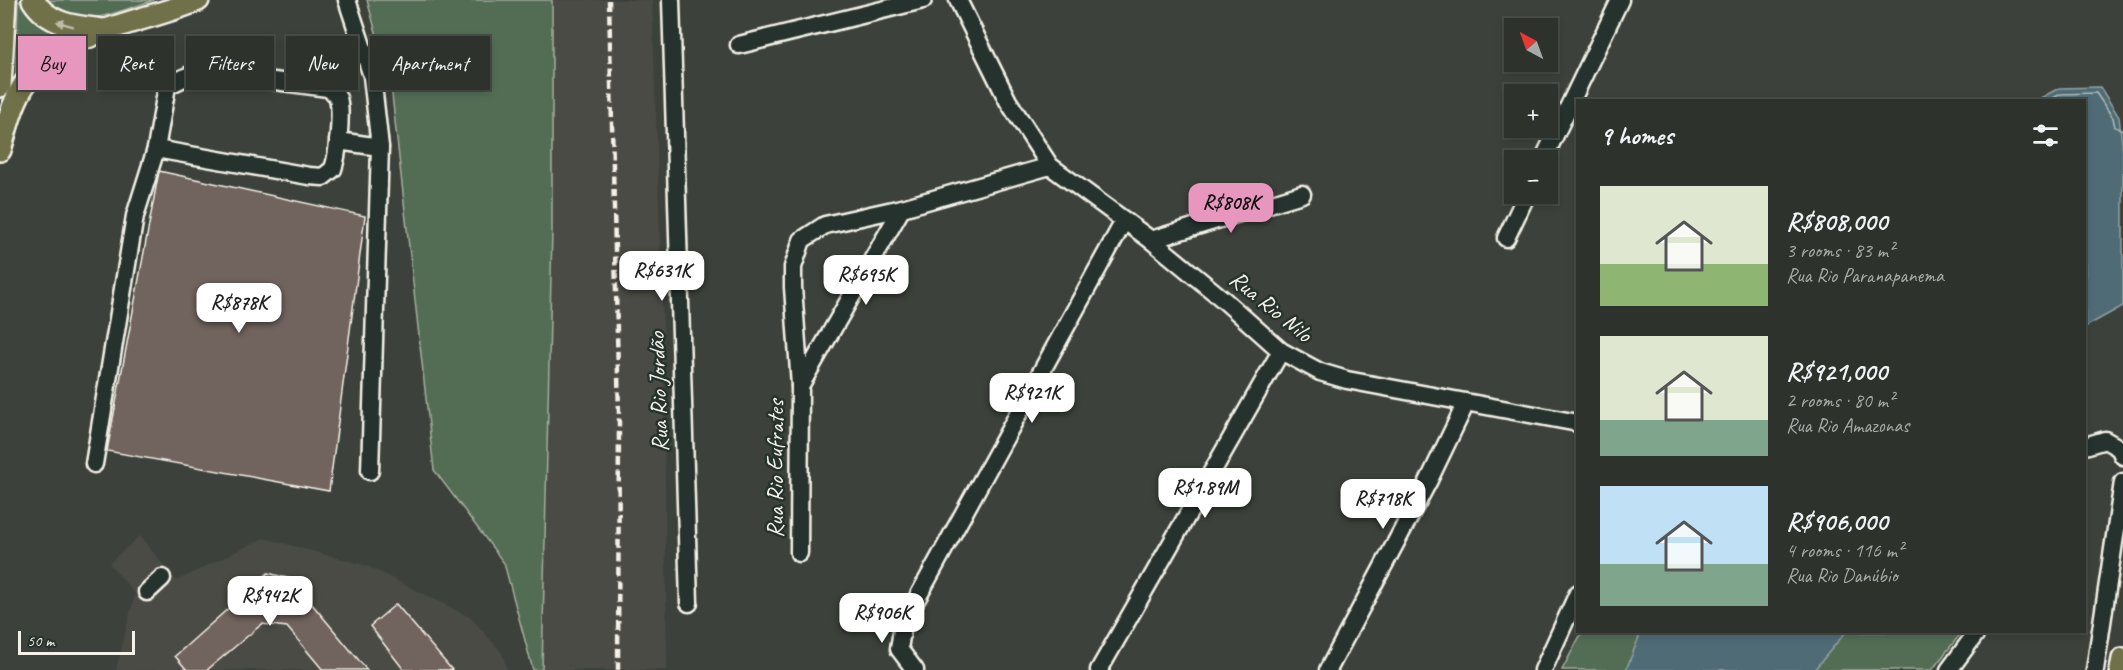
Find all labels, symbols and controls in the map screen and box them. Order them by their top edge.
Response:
north arrow [1504,18,1558,72]
map controls [1504,18,1558,204]
one-way arrow [56,19,74,28]
chip: Buy [18,36,86,90]
chip: Rent [98,36,174,90]
chip: Filters [186,36,274,90]
chip: New [286,36,358,90]
chip: Apartment [370,36,490,90]
button: + [1504,84,1558,138]
text: 9 homes [1600,119,1673,152]
icon: filters [2029,119,2062,152]
button: − [1504,150,1558,204]
pin: R$808K [1182,183,1280,234]
text: R$808K [1202,190,1260,215]
text: R$808,000 [1786,205,1887,238]
icon: home [1648,210,1720,282]
text: 3 rooms · 83 m² [1786,238,1894,263]
pin: R$631K [613,251,711,302]
pin: R$695K [817,255,915,306]
text: R$631K [633,258,691,283]
text: R$695K [838,262,894,287]
text: Rua Rio Paranapanema [1786,263,1944,288]
street label: Rua Rio Nilo [1224,264,1320,349]
pin: R$878K [190,283,288,334]
text: R$878K [211,290,267,315]
street label: Rua Rio Jordão [641,330,675,453]
text: R$921,000 [1786,355,1887,388]
icon: home [1648,360,1720,432]
pin: R$921K [983,373,1081,424]
text: R$921K [1004,380,1060,405]
text: 2 rooms · 80 m² [1786,388,1894,413]
street label: Rua Rio Eufrates [760,397,790,538]
text: Rua Rio Amazonas [1786,413,1909,438]
pin: R$1.89M [1150,468,1260,519]
text: R$1.89M [1172,475,1238,500]
pin: R$718K [1334,479,1432,530]
text: R$718K [1355,486,1411,511]
text: R$906,000 [1786,505,1887,538]
icon: home [1648,510,1720,582]
text: 4 rooms · 116 m² [1786,538,1903,563]
text: Rua Rio Danúbio [1786,563,1897,588]
pin: R$942K [221,576,319,627]
text: R$942K [242,583,298,608]
pin: R$906K [833,593,931,644]
text: R$906K [853,600,911,625]
scale bar [18,628,135,656]
text: 50 m [27,631,54,651]

